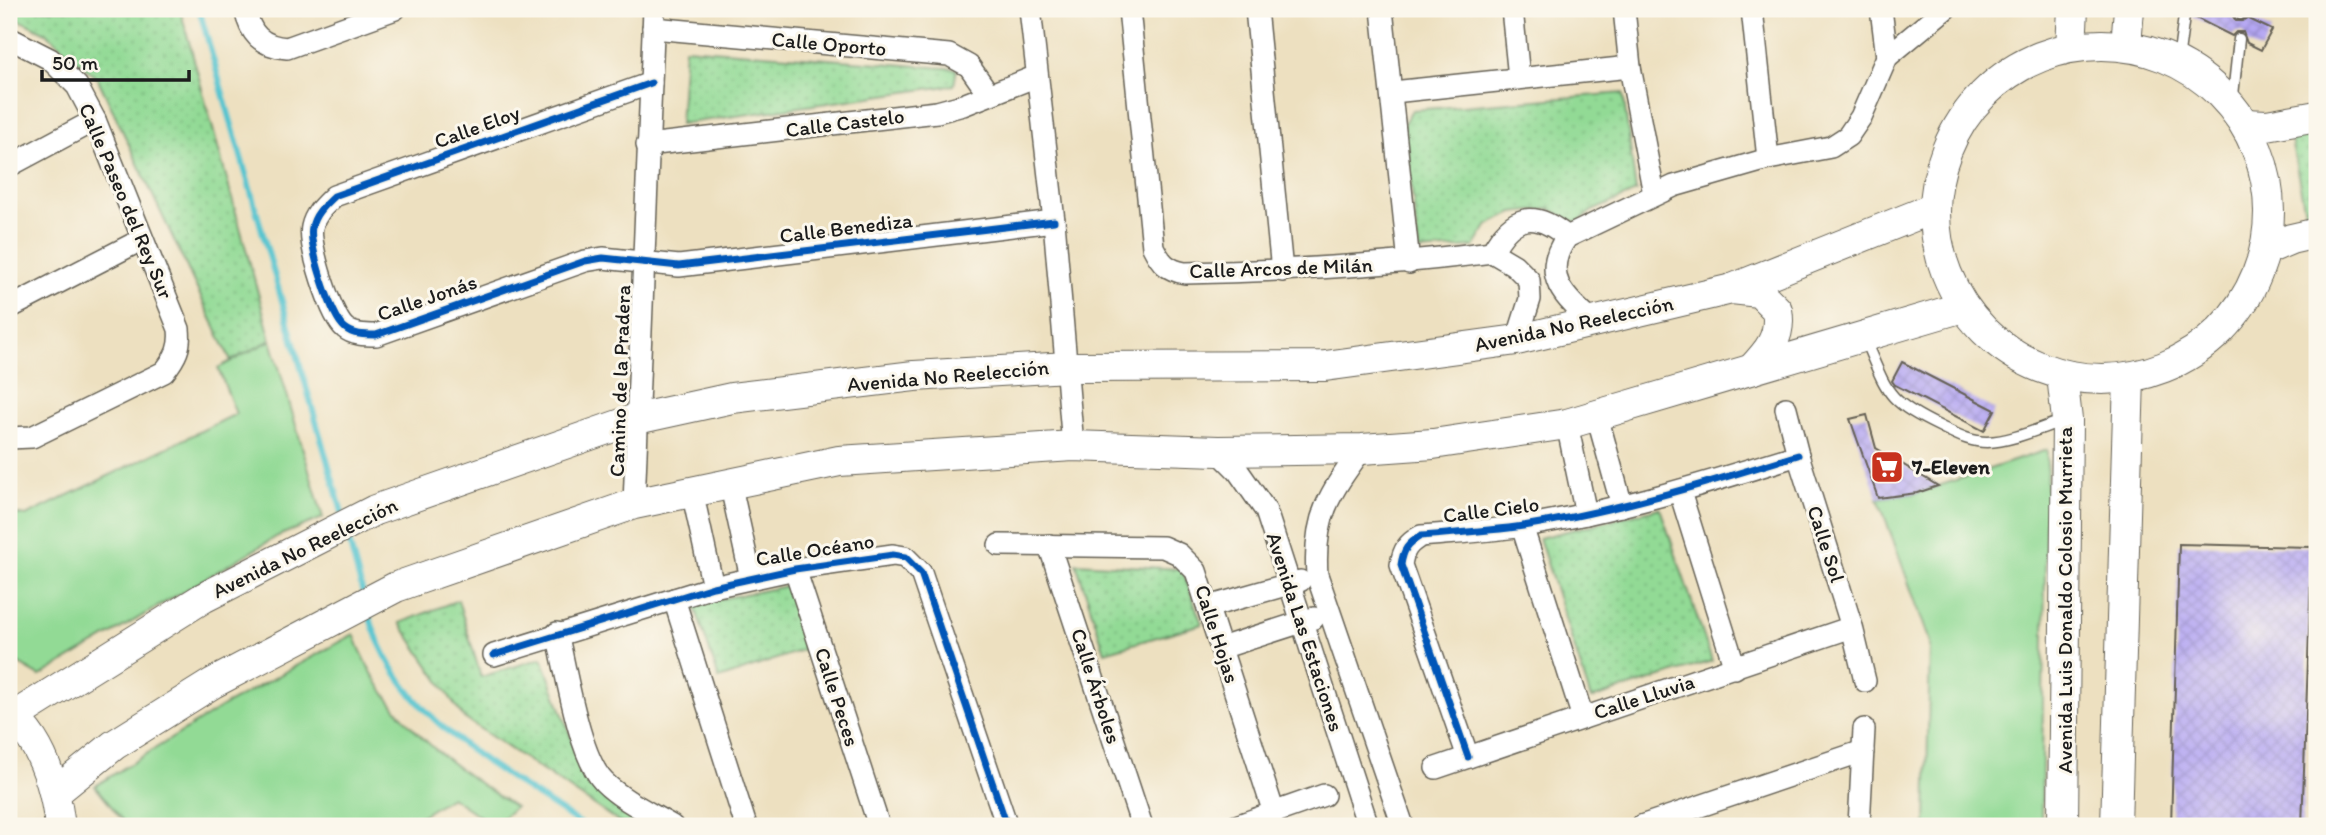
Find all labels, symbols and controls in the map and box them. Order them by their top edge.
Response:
street label: Calle Oporto [771,26,887,61]
scale bar [42,38,189,82]
text: 50 m [52,50,99,75]
street label: Calle Paseo del Rey Sur [74,99,179,303]
street label: Calle Eloy [431,100,523,154]
street label: Calle Castelo [784,103,906,142]
street label: Calle Benediza [778,207,914,248]
street label: Calle Arcos de Milán [1189,252,1373,283]
street label: Calle Jonás [374,269,480,326]
street label: Camino de la Pradera [604,285,635,477]
street label: Avenida No Reelección [1472,290,1676,357]
street label: Avenida No Reelección [846,354,1050,397]
street label: Avenida Luis Donaldo Colosio Murrieta [2052,427,2077,773]
supermarket icon: 7-Eleven [1868,448,1906,486]
place label: 7-Eleven [1911,454,1990,479]
street label: Calle Cielo [1442,491,1540,528]
street label: Avenida No Reelección [208,492,401,603]
street label: Calle Sol [1802,502,1851,586]
street label: Calle Océano [754,528,876,571]
street label: Avenida Las Estaciones [1261,529,1349,735]
street label: Calle Hojas [1190,582,1245,686]
street label: Calle Árboles [1066,625,1127,747]
street label: Calle Peces [810,644,865,749]
street label: Calle Lluvia [1590,668,1697,725]

